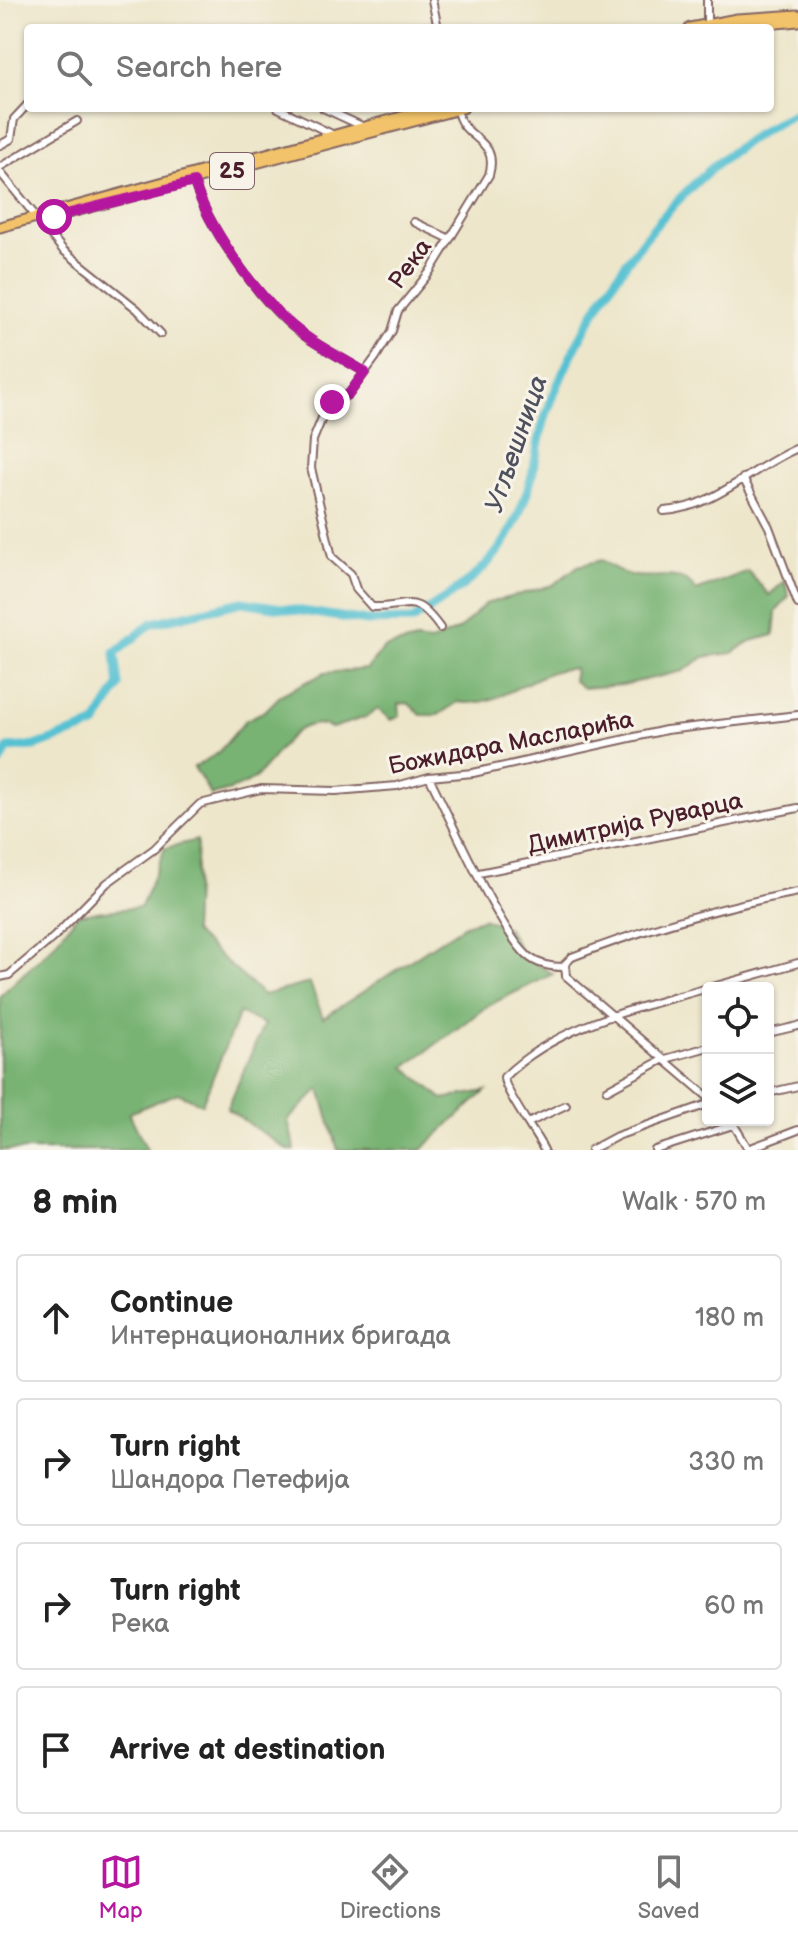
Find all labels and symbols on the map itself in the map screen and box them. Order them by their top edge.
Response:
road number: 25 [210,153,254,189]
route start [36,199,72,235]
street label: Река [382,233,438,295]
water label: Угљешница [479,371,555,517]
route end [314,384,350,420]
street label: Божидара Масларића [386,705,636,781]
street label: Димитрија Руварца [525,786,745,860]

